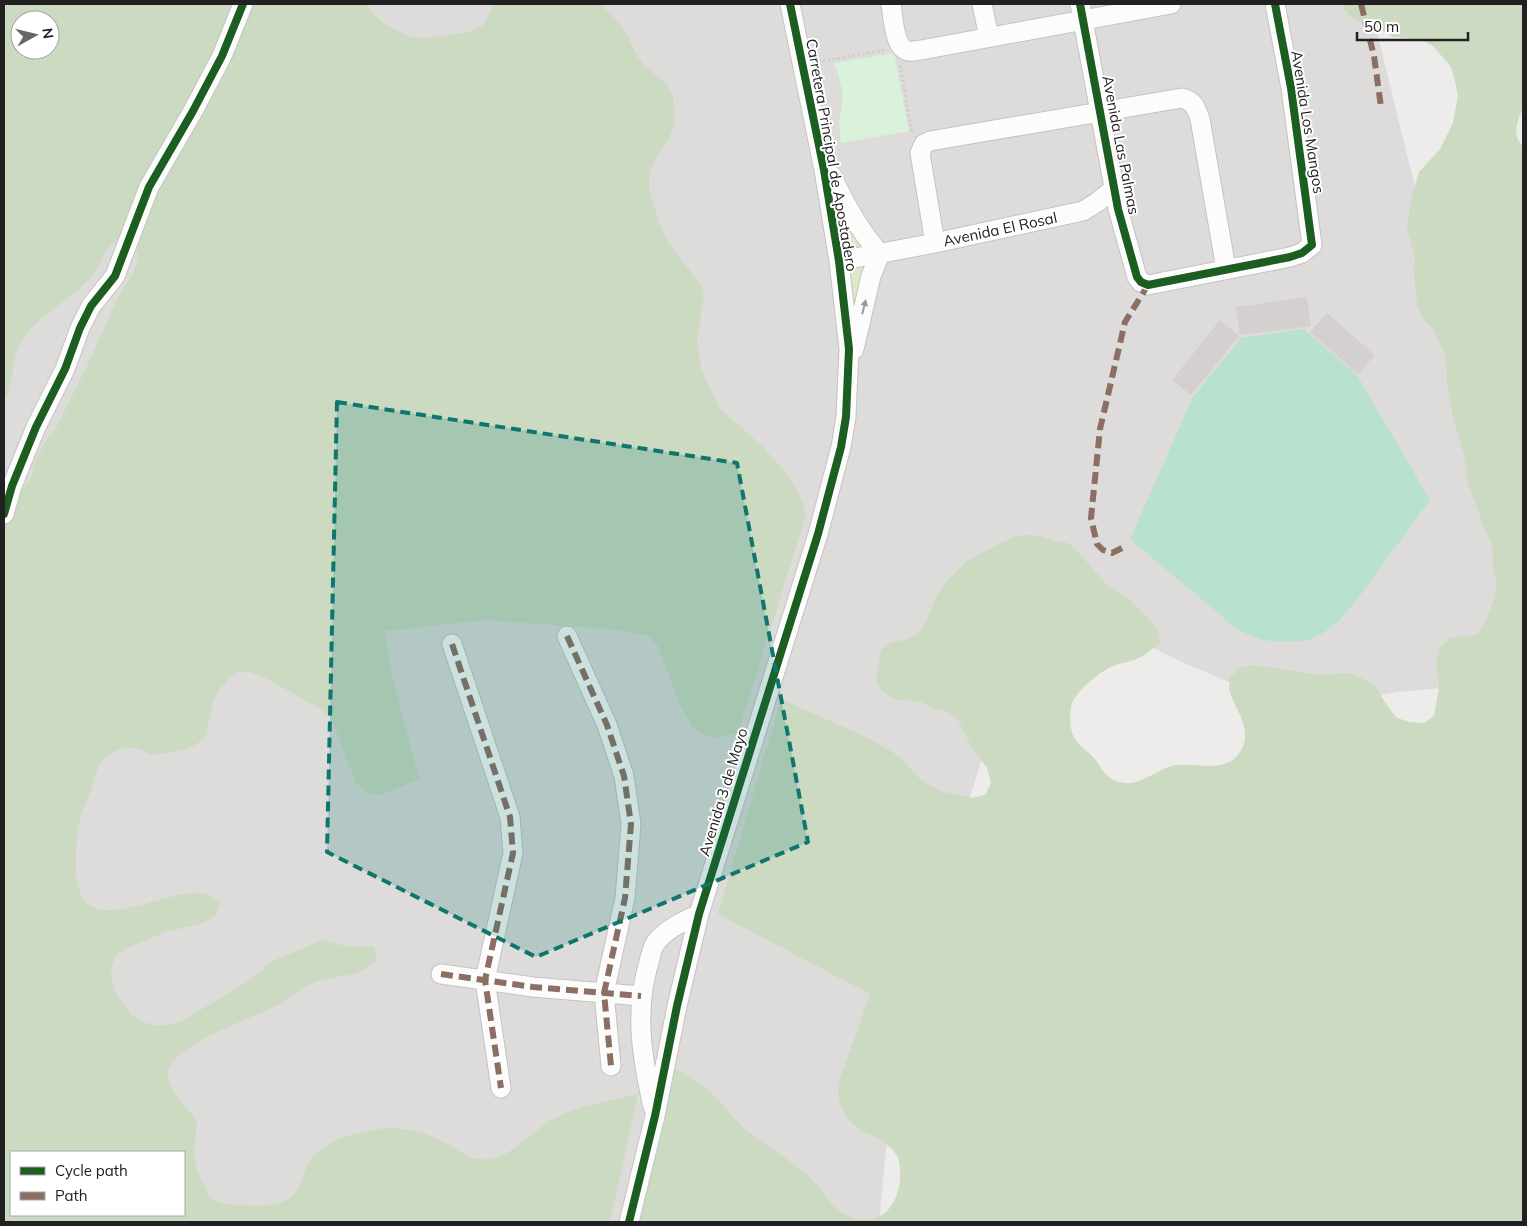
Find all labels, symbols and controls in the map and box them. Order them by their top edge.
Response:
north arrow [10,10,60,60]
scale bar [1357,10,1468,42]
text: 50 m [1364,17,1399,36]
text: N [38,27,58,40]
street label: Carretera Principal de Apostadero [802,37,862,273]
street label: Avenida Los Mangos [1287,49,1329,195]
street label: Avenida Las Palmas [1098,74,1144,216]
street label: Avenida El Rosal [941,208,1059,250]
one-way arrow [860,300,868,315]
street label: Avenida 3 de Mayo [694,726,752,858]
legend [10,1151,185,1216]
text: Cycle path [55,1161,128,1180]
text: Path [55,1186,87,1205]

